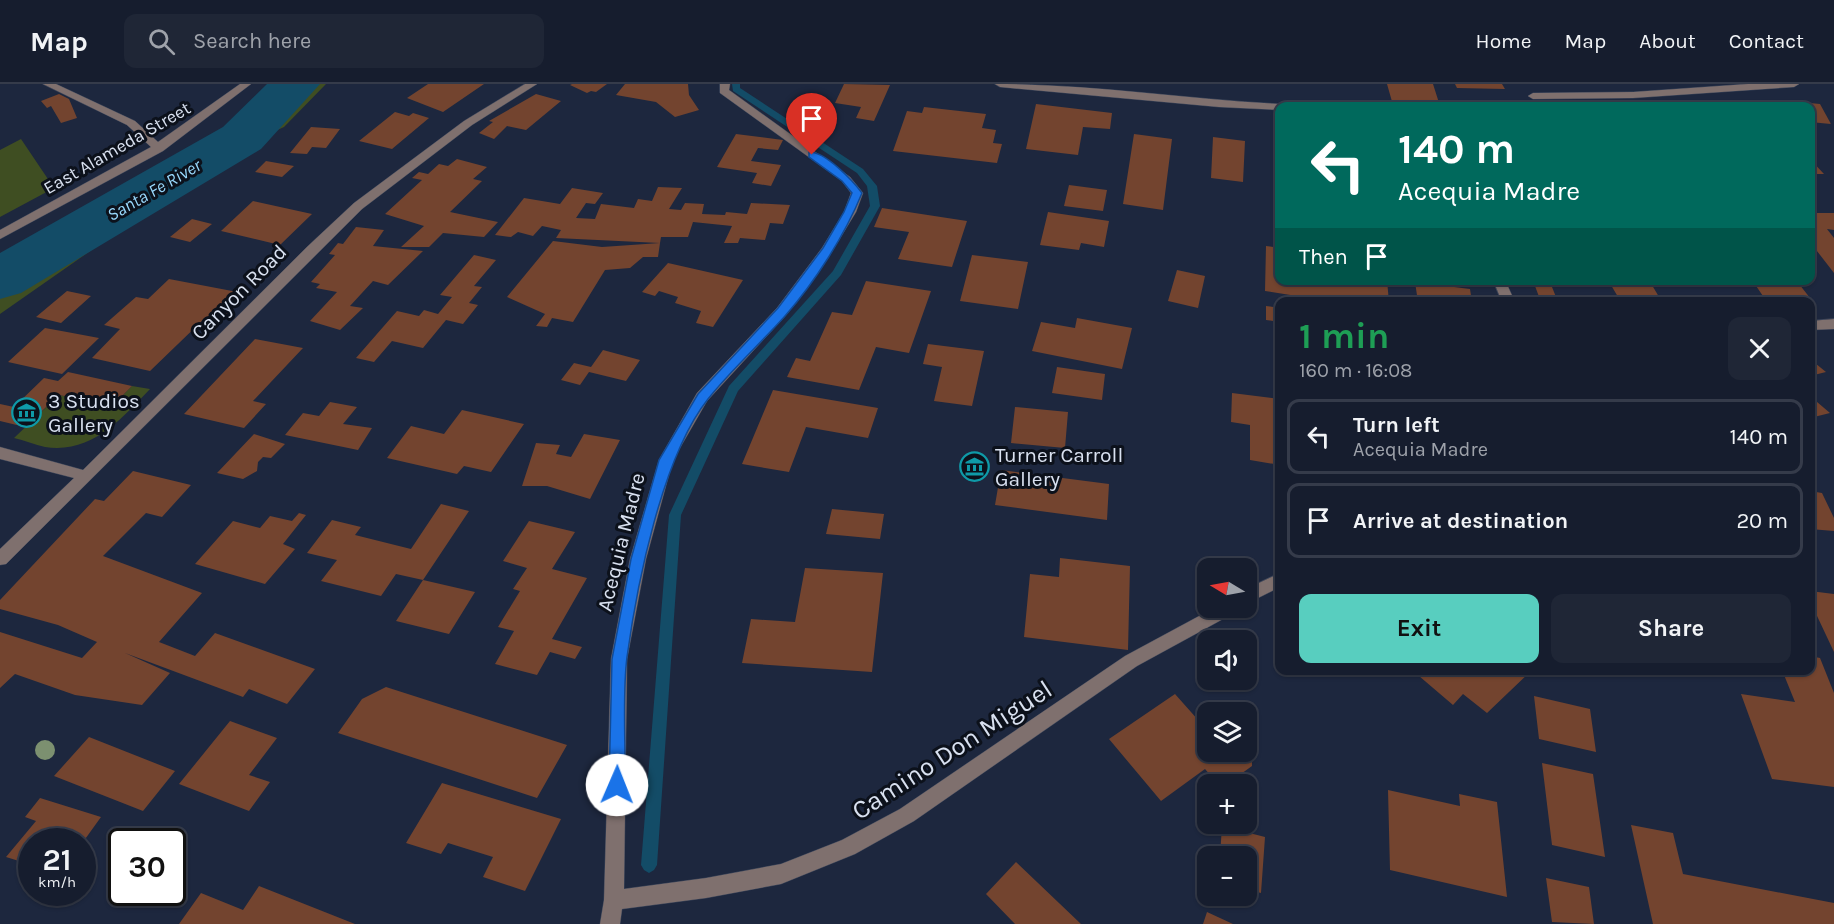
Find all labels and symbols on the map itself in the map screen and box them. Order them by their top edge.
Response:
pin [786,93,837,155]
street label: East Alameda Street [40,97,195,199]
water label: Santa Fe River [103,154,206,226]
street label: Canyon Road [187,240,291,344]
place label: 3 Studios Gallery [48,389,140,437]
museum icon: 3 Studios Gallery [11,397,43,429]
place label: Turner Carroll Gallery [995,443,1123,491]
museum icon: Turner Carroll Gallery [958,451,990,483]
street label: Acequia Madre [592,470,650,614]
north arrow [1197,558,1257,618]
street label: Camino Don Miguel [846,674,1058,826]
position arrow [585,753,649,817]
speed limit sign: 30 [108,828,186,906]

